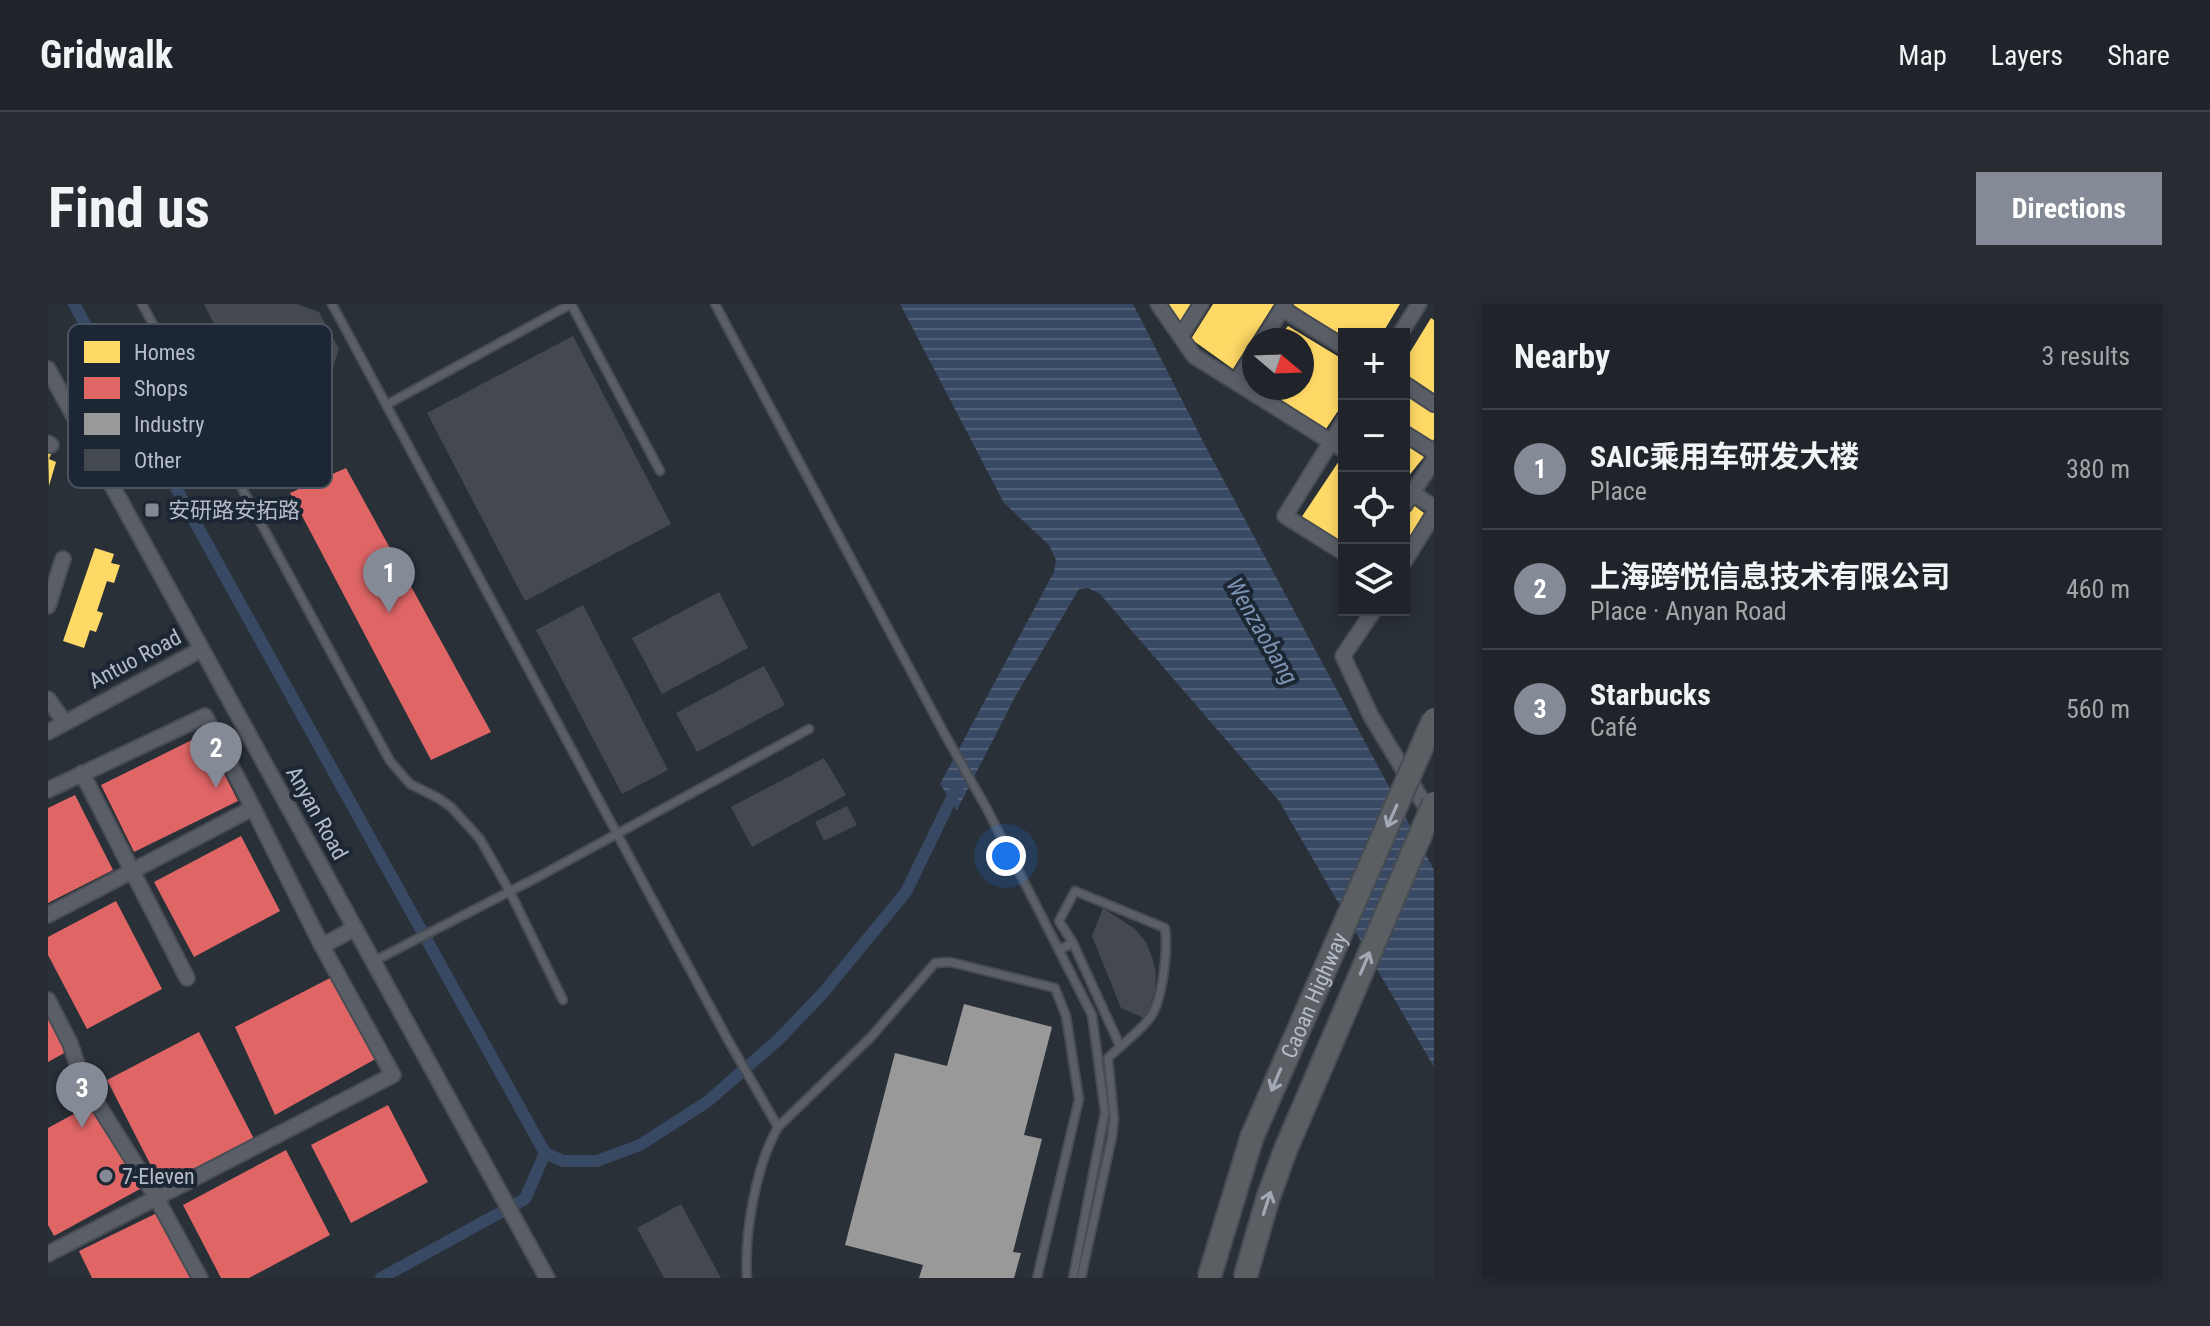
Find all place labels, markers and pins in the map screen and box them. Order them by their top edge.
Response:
place label: 安研路安拓路 [168,498,300,523]
marker: 安研路安拓路 [143,501,161,519]
pin: 1 [363,547,415,613]
pin: 2 [190,722,242,788]
pin: 3 [56,1062,108,1128]
place label: 7-Eleven [122,1164,195,1189]
marker: 7-Eleven [97,1167,115,1185]

